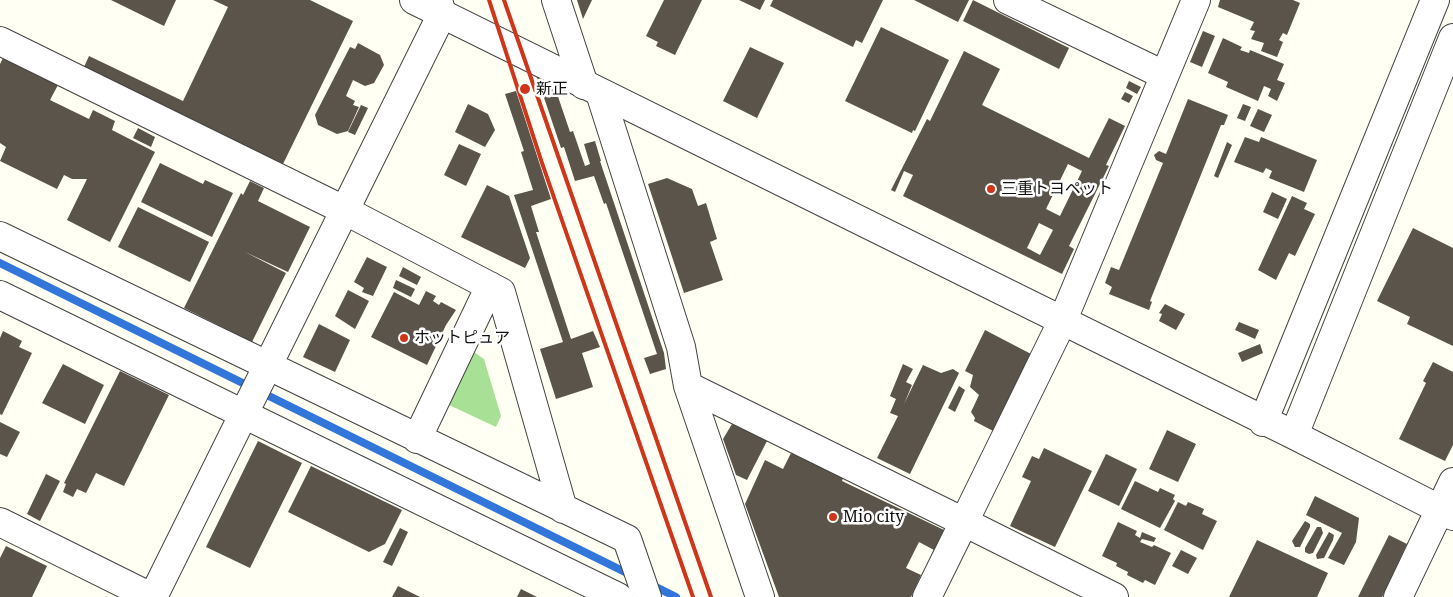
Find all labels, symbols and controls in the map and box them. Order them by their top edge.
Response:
place label: 新正 [536,79,568,99]
marker: 新正 [518,82,532,96]
place label: 三重トヨペット [1001,179,1113,199]
marker: 三重トヨペット [985,183,997,195]
place label: ホットピュア [414,328,510,348]
marker: ホットピュア [398,332,410,344]
place label: Mio city [843,507,904,527]
marker: Mio city [827,511,839,523]

